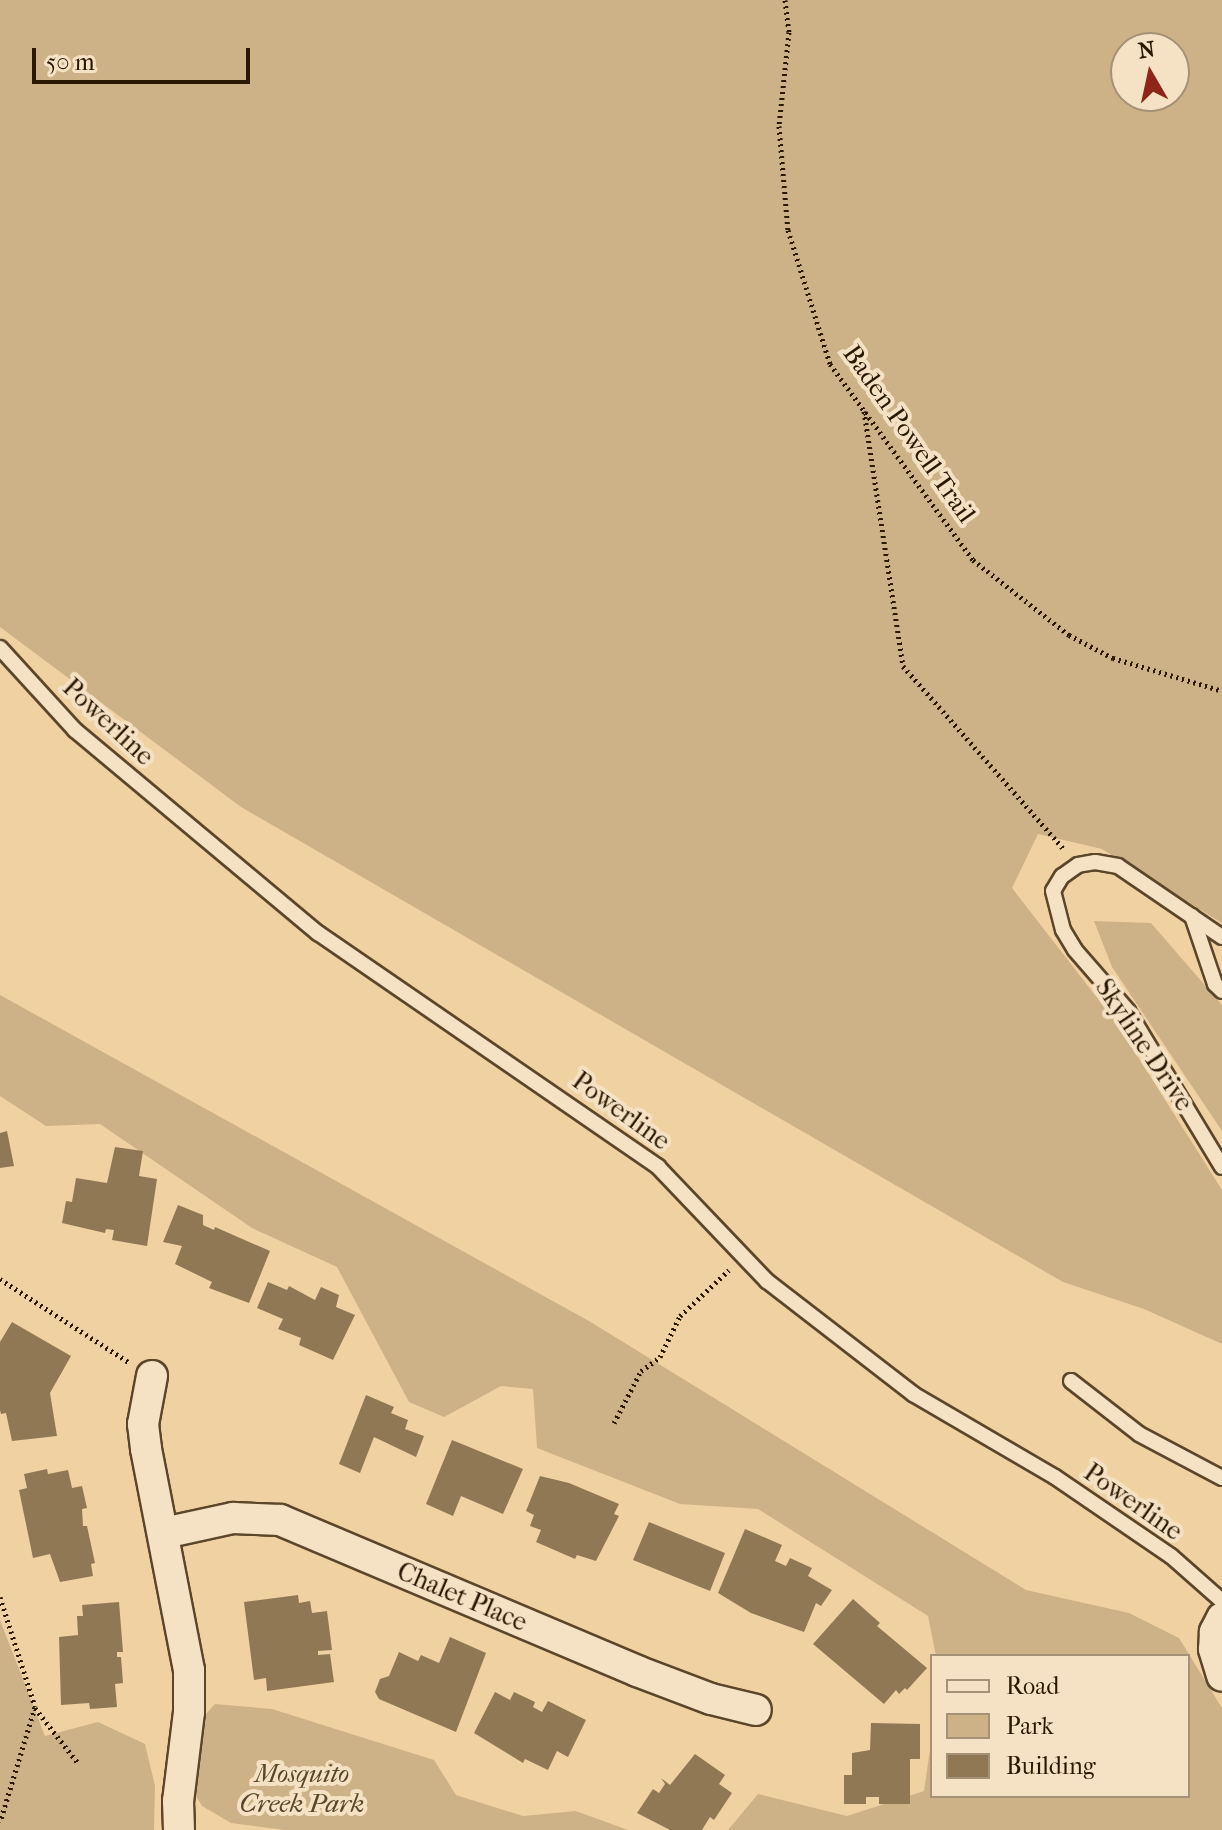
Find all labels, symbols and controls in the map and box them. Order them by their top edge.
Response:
scale bar [36,32,254,82]
north arrow [1110,32,1190,112]
text: N [1136,36,1157,64]
text: 50 m [46,48,95,76]
street label: Baden Powell Trail [836,339,982,529]
street label: Powerline [56,672,160,772]
street label: Skyline Drive [1088,973,1200,1117]
street label: Powerline [566,1065,676,1157]
street label: Powerline [1078,1457,1188,1547]
street label: Chalet Place [392,1556,532,1638]
legend [930,1654,1190,1798]
text: Road [1006,1672,1059,1700]
text: Park [1006,1712,1054,1740]
text: Building [1006,1752,1096,1780]
park label: Mosquito Creek Park [240,1758,364,1820]

